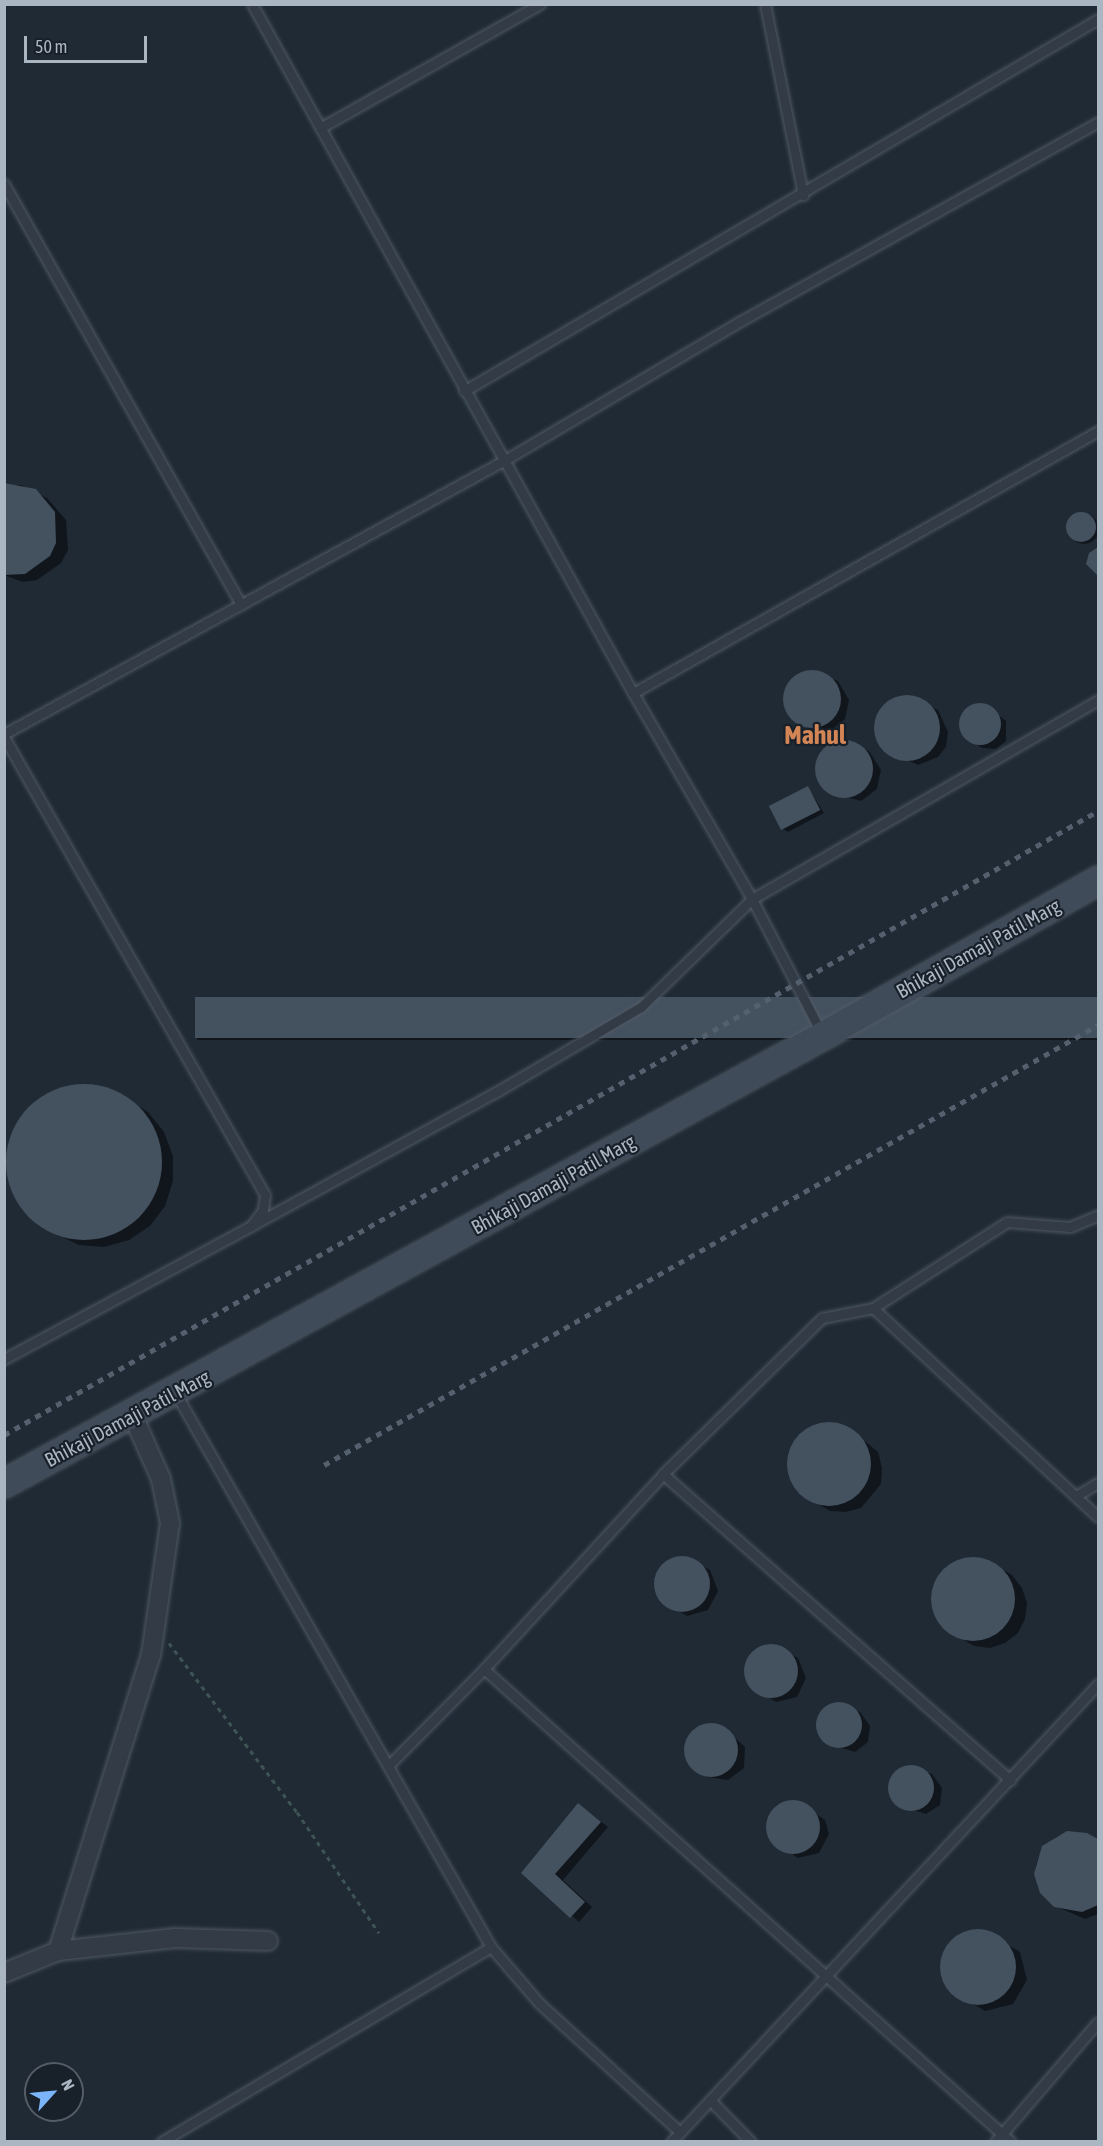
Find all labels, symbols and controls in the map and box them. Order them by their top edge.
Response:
scale bar [27,24,150,62]
text: 50 m [35,36,67,57]
district label: Mahul [784,720,846,752]
street label: Bhikaji Damaji Patil Marg [892,893,1064,1003]
street label: Bhikaji Damaji Patil Marg [467,1129,639,1239]
street label: Bhikaji Damaji Patil Marg [40,1364,214,1472]
north arrow [24,2062,84,2122]
text: N [58,2076,78,2093]

